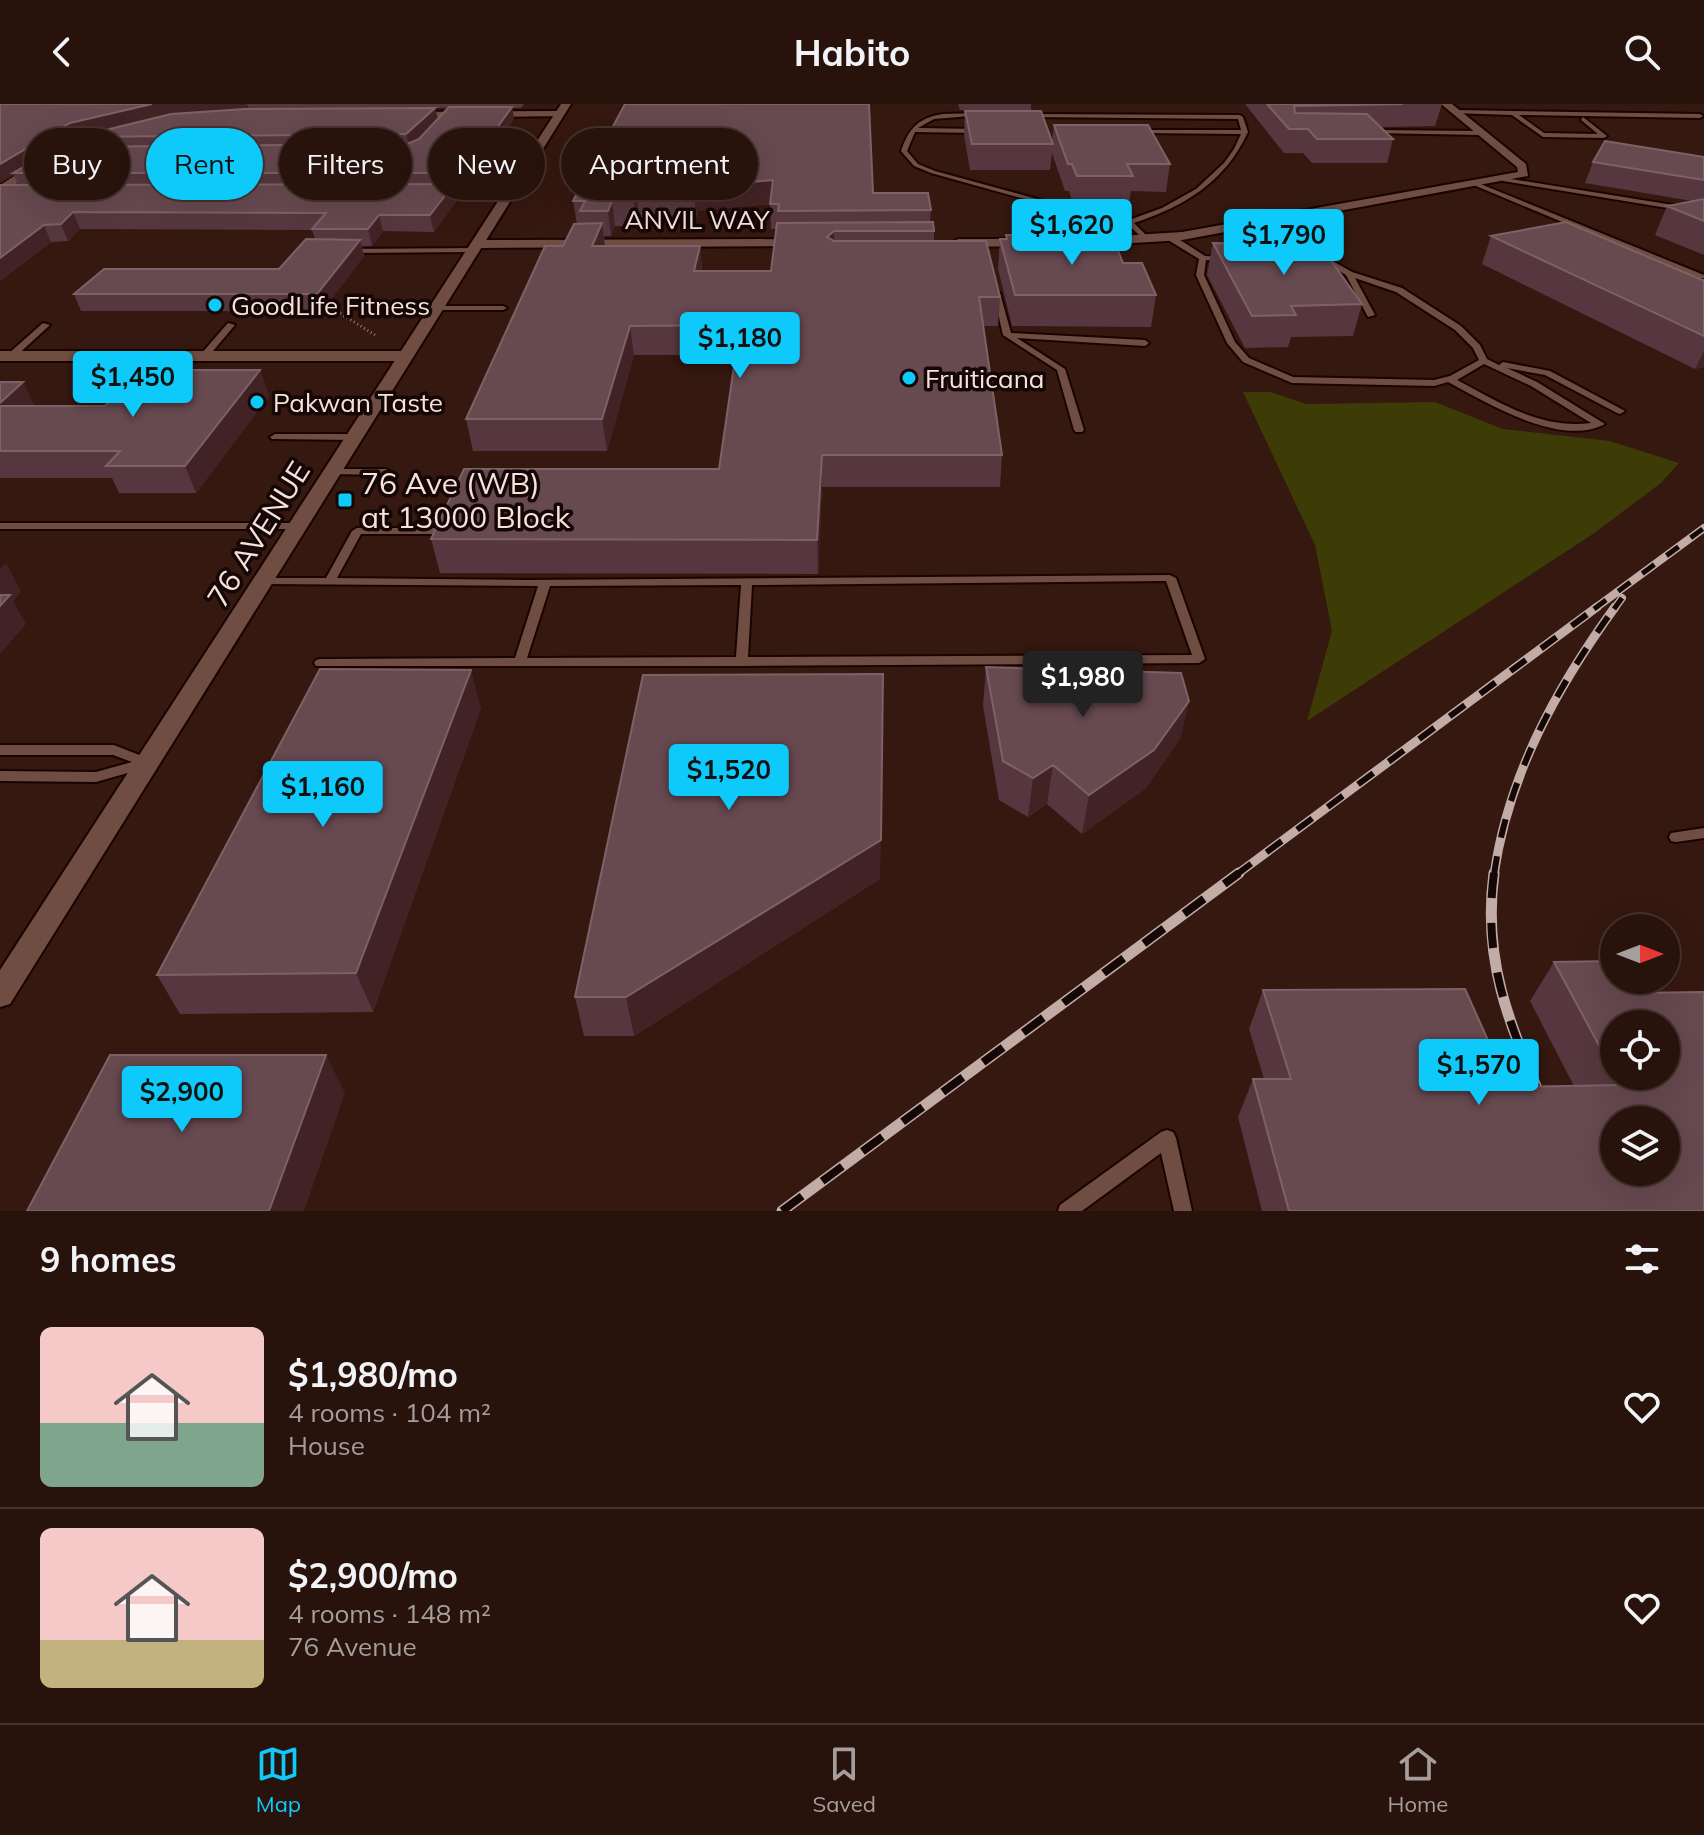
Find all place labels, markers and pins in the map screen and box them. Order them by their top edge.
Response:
pin: $1,620 [1007,199,1137,267]
pin: $1,790 [1219,209,1349,277]
place label: GoodLife Fitness [231,289,430,322]
marker: GoodLife Fitness [206,296,224,314]
pin: $1,180 [675,312,805,380]
pin: $1,450 [68,351,198,419]
place label: Fruiticana [925,362,1044,395]
marker: Fruiticana [900,369,918,387]
place label: Pakwan Taste [273,386,443,419]
marker: Pakwan Taste [248,393,266,411]
place label: 76 Ave (WB) at 13000 Block [361,464,571,536]
marker: 76 Ave (WB) at 13000 Block [336,491,354,509]
pin: $1,980 [1018,651,1148,719]
pin: $1,520 [664,744,794,812]
pin: $1,160 [258,761,388,829]
pin: $1,570 [1414,1039,1544,1107]
pin: $2,900 [117,1066,247,1134]

